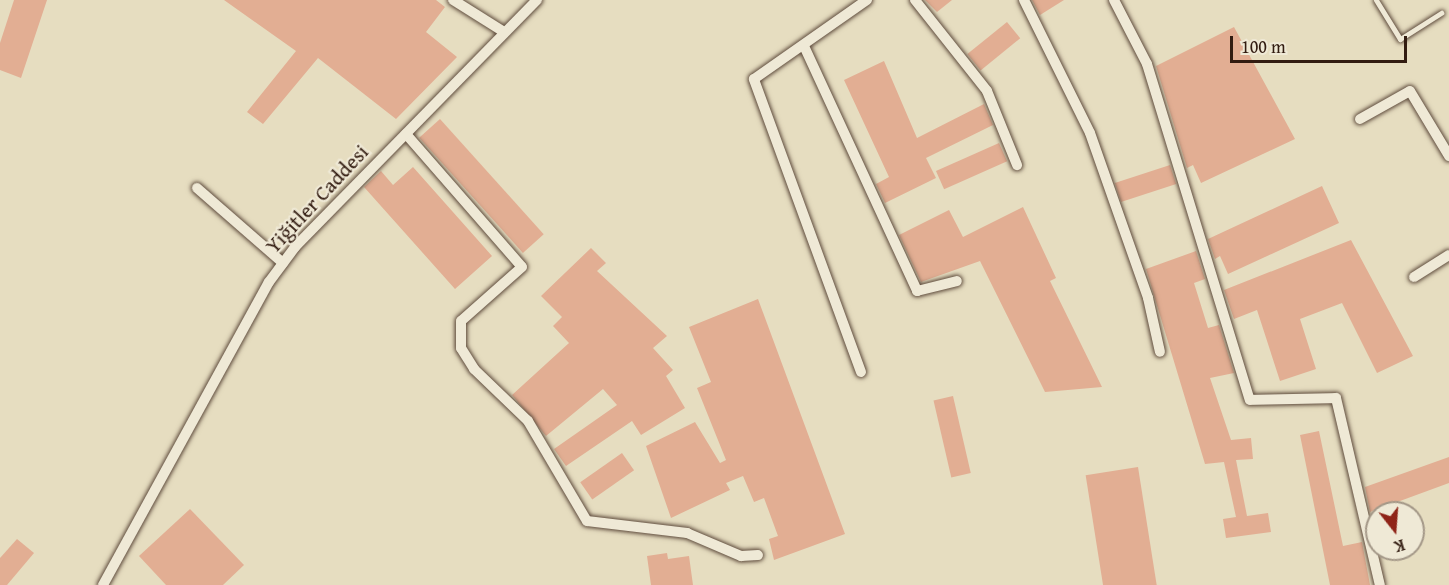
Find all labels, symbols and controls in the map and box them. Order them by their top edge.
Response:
scale bar [1233,24,1410,62]
text: 100 m [1241,33,1286,60]
street label: Yiğitler Caddesi [260,140,374,258]
north arrow [1365,501,1425,561]
text: K [1391,533,1408,559]

